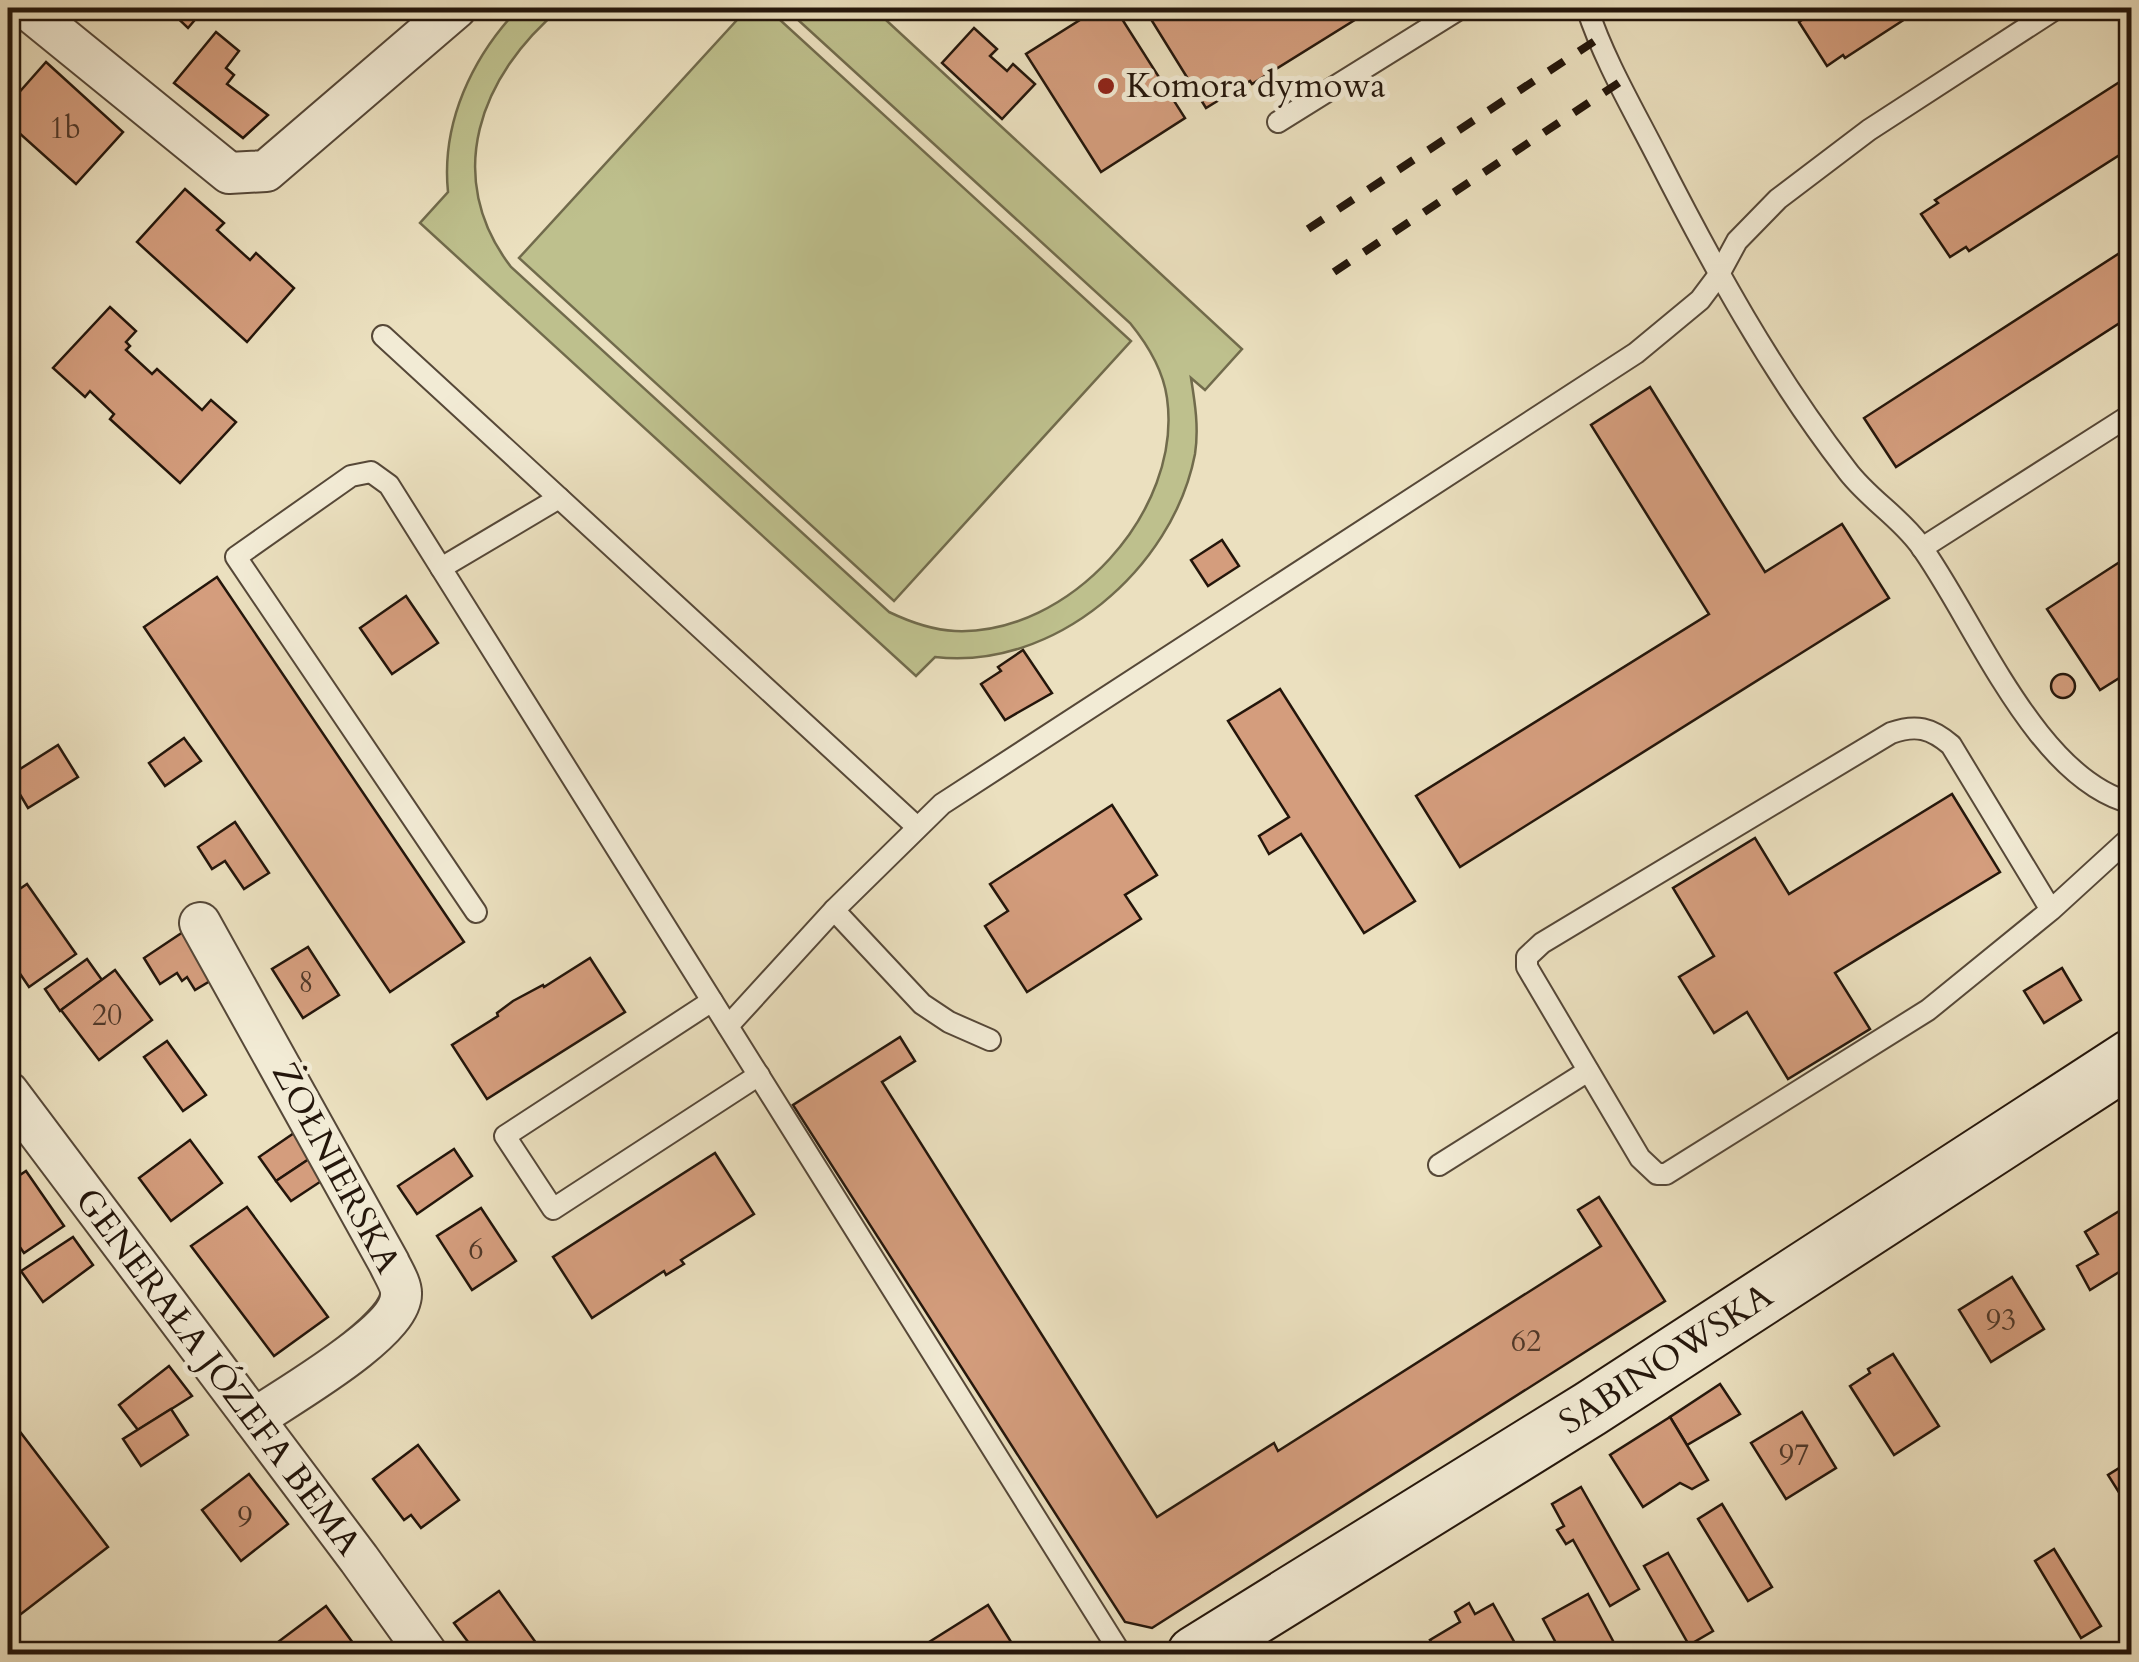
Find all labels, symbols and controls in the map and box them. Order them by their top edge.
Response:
place label: Komora dymowa [1126,62,1386,110]
marker: Komora dymowa [1095,75,1117,97]
house number: 1b [49,108,81,149]
house number: 8 [298,962,314,1003]
house number: 20 [92,995,122,1036]
street label: ŻOŁNIERSKA [260,1054,412,1282]
street label: GENERAŁA JÓZEFA BEMA [64,1178,372,1566]
house number: 6 [468,1229,484,1270]
street label: SABINOWSKA [1550,1272,1782,1446]
house number: 93 [1986,1300,2016,1341]
house number: 62 [1511,1321,1541,1362]
house number: 97 [1779,1435,1809,1476]
house number: 9 [237,1497,253,1538]

